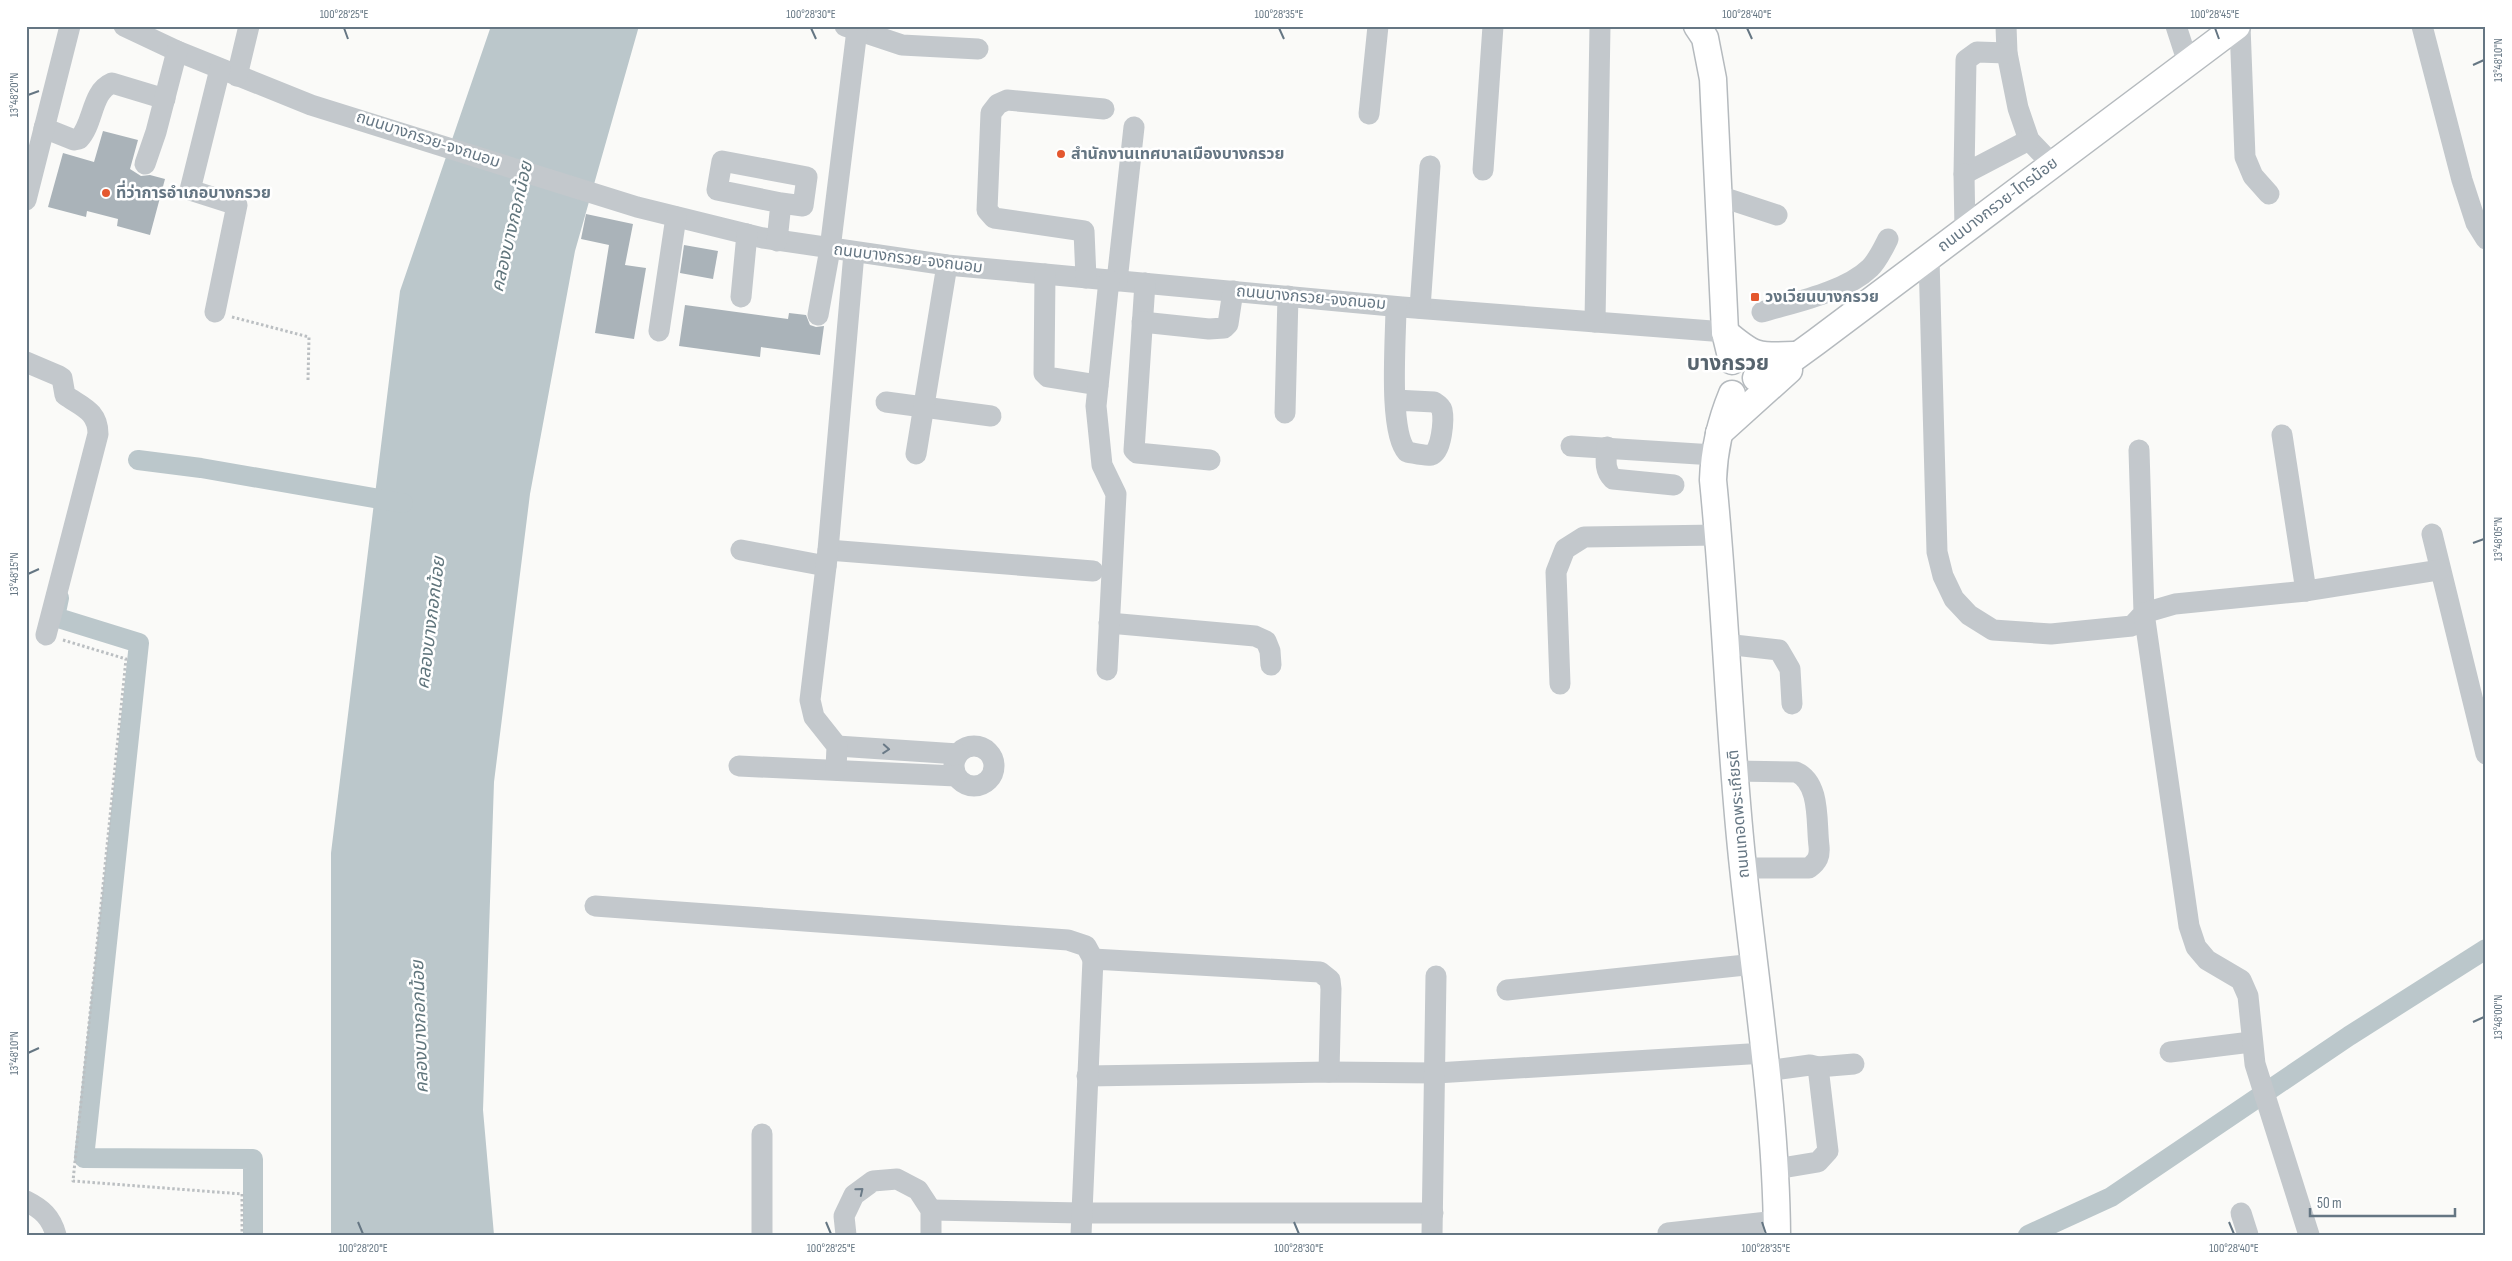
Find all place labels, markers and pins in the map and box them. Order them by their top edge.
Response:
place label: สำนักงานเทศบาลเมืองบางกรวย [1071,145,1284,164]
marker: สำนักงานเทศบาลเมืองบางกรวย [1055,148,1067,160]
place label: ที่ว่าการอำเภอบางกรวย [116,180,271,203]
marker: ที่ว่าการอำเภอบางกรวย [100,187,112,199]
place label: วงเวียนบางกรวย [1765,288,1879,307]
marker: วงเวียนบางกรวย [1749,291,1761,303]

